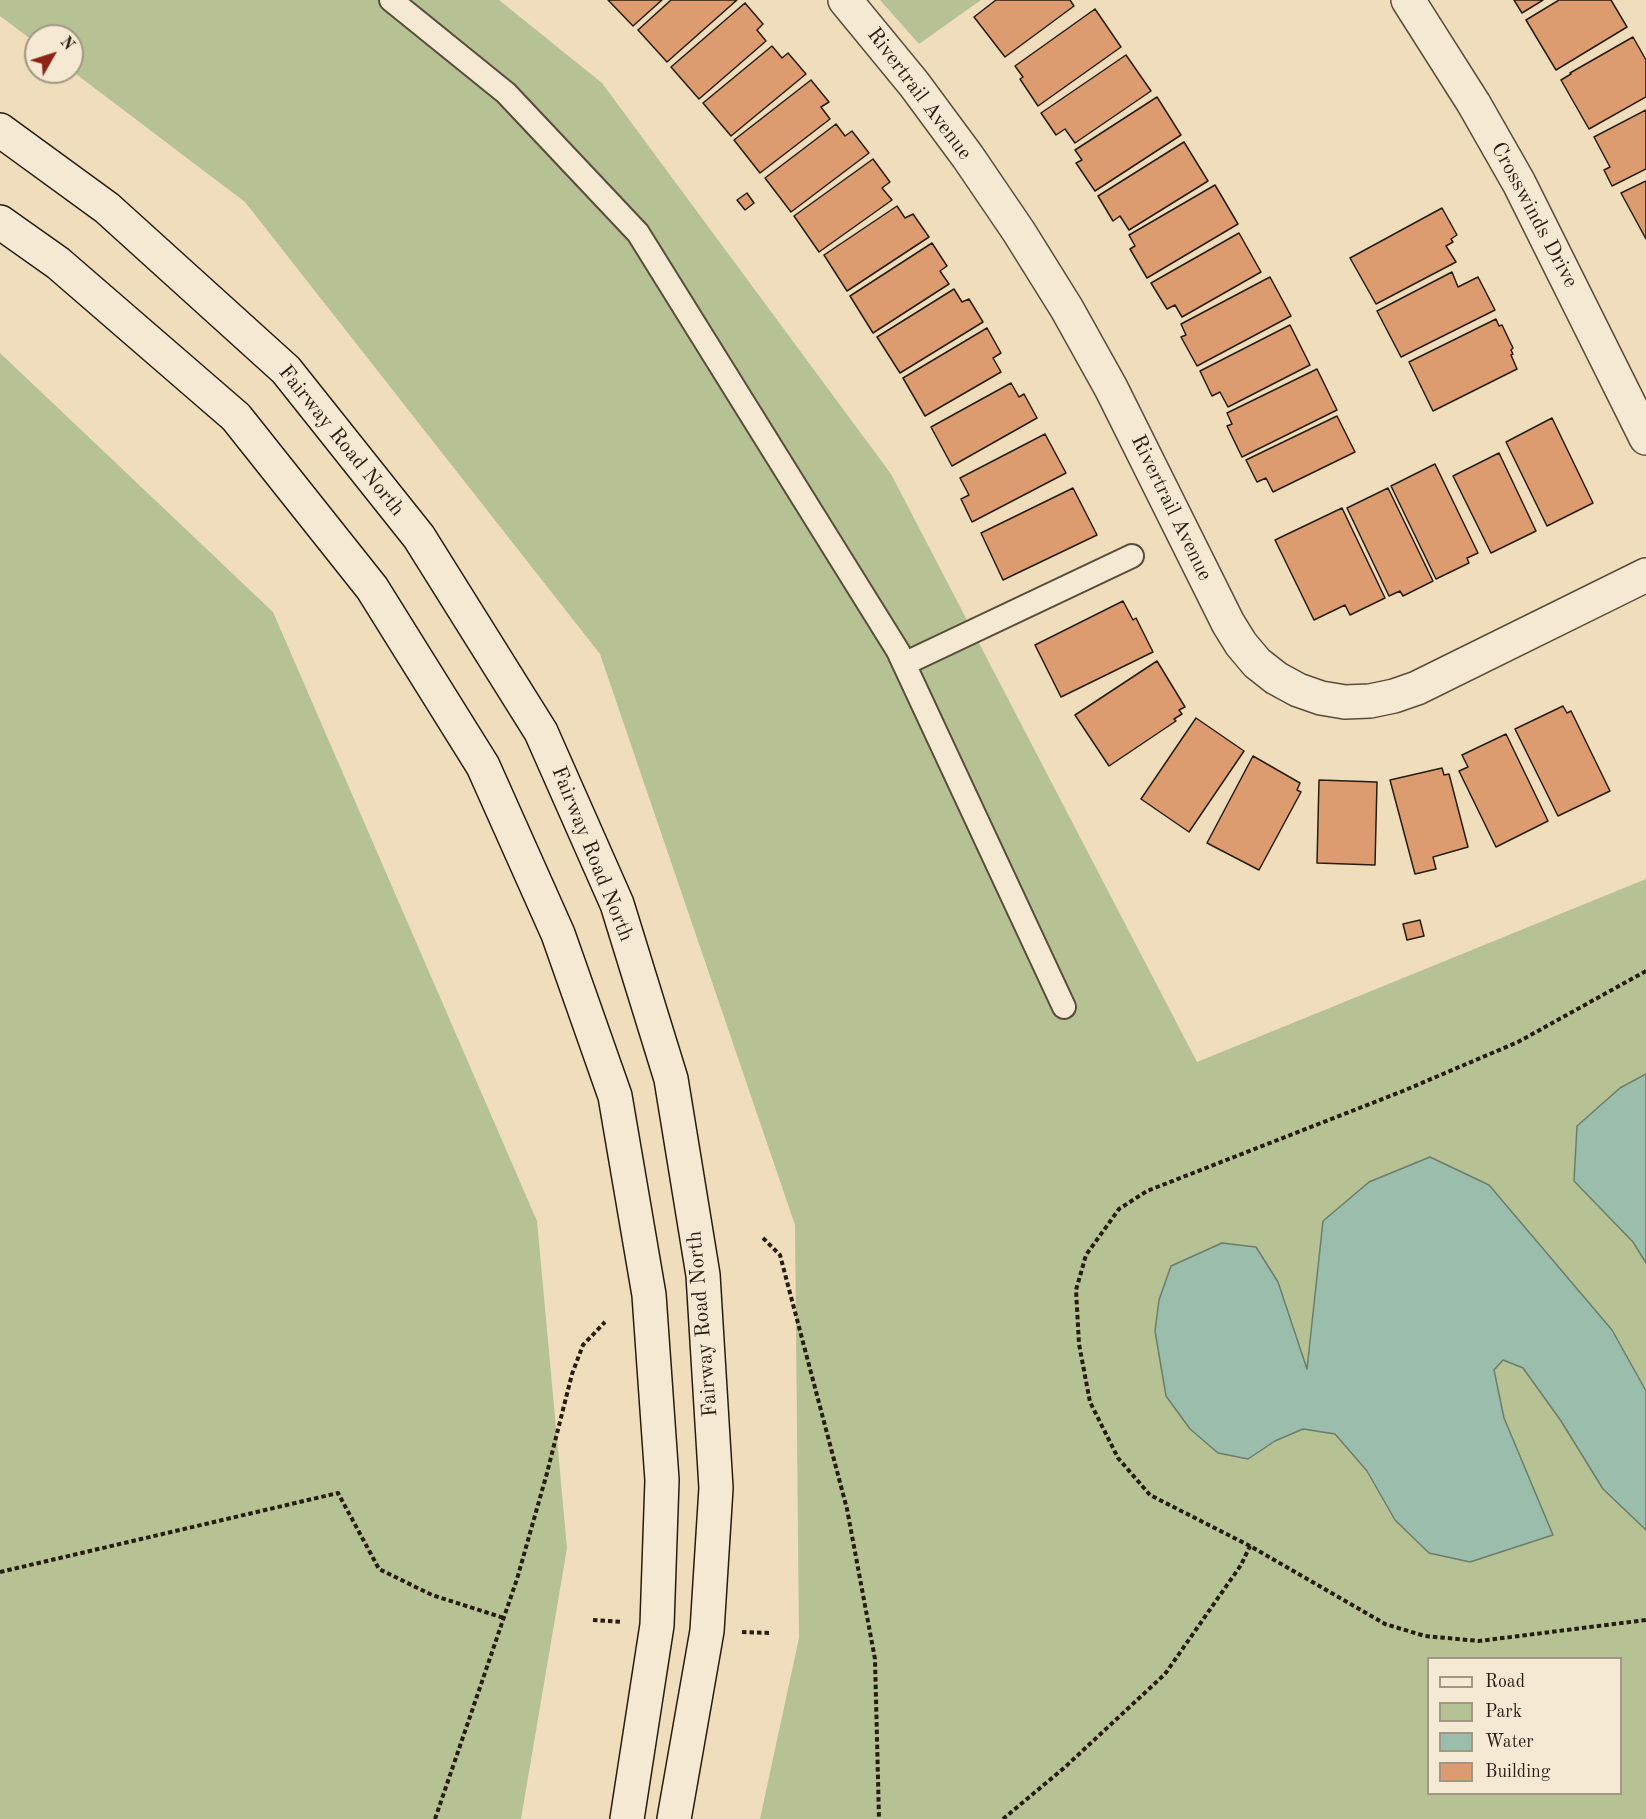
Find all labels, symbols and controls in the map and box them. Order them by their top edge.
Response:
street label: Rivertrail Avenue [861,23,977,165]
north arrow [24,24,84,84]
text: N [56,34,76,54]
street label: Crosswinds Drive [1485,138,1583,292]
street label: Fairway Road North [272,360,410,522]
street label: Rivertrail Avenue [1125,431,1217,585]
street label: Fairway Road North [545,763,639,945]
street label: Fairway Road North [682,1230,724,1418]
legend [1427,1657,1622,1795]
text: Road [1485,1673,1525,1691]
text: Park [1485,1703,1522,1721]
text: Water [1485,1733,1534,1751]
text: Building [1485,1763,1550,1781]

